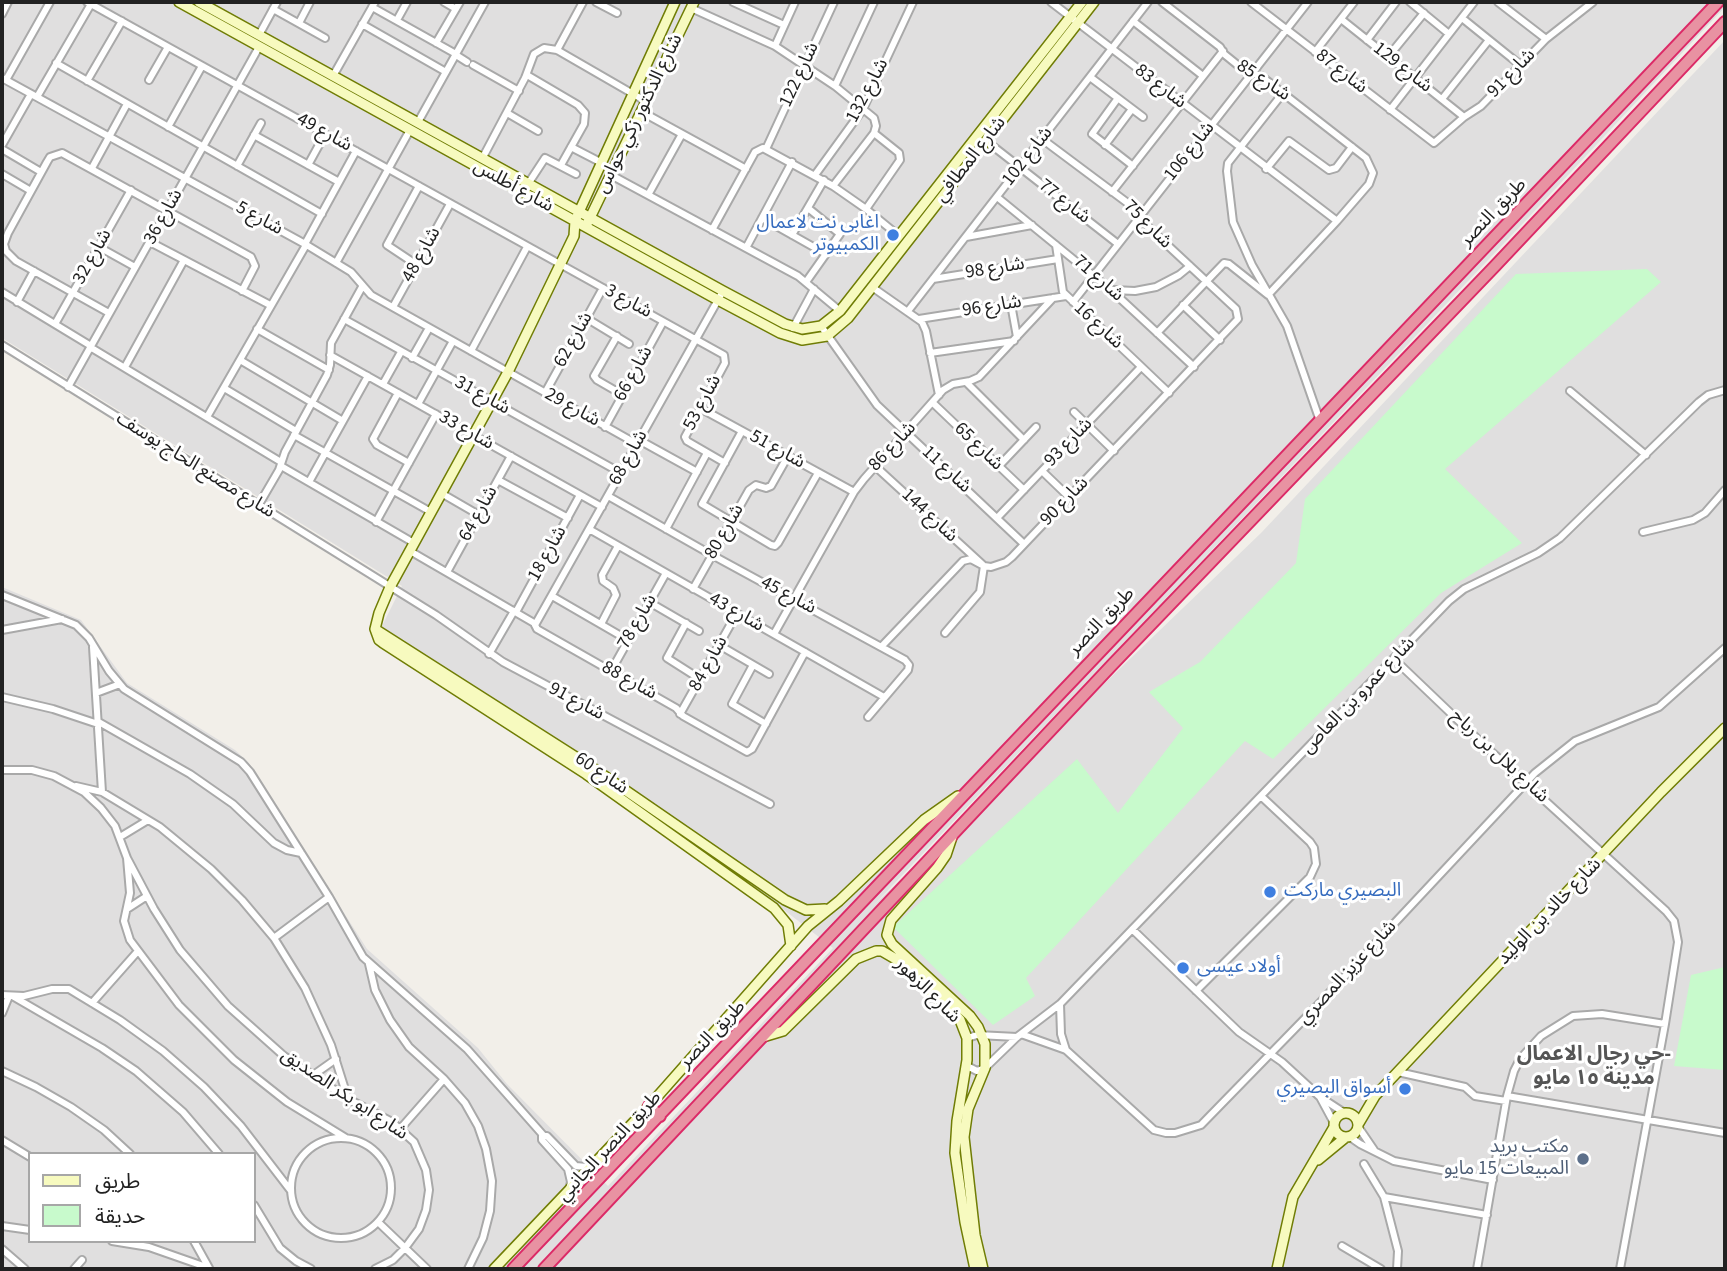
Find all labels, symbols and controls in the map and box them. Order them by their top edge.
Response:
street label: شارع الدكتور زكي حواس [591,31,689,197]
street label: شارع 129 [1368,38,1436,98]
street label: شارع 122 [775,39,825,111]
street label: شارع 87 [1310,45,1372,99]
street label: شارع 91 [1483,45,1541,103]
street label: شارع 132 [842,55,894,127]
street label: شارع 85 [1232,55,1294,107]
street label: شارع 83 [1129,60,1191,114]
street label: شارع 49 [292,109,356,157]
street label: شارع المطافي [930,112,1012,208]
street label: شارع 106 [1160,118,1220,186]
street label: شارع 102 [998,123,1058,191]
street label: شارع أطلس [469,156,557,218]
street label: طريق النصر [1456,174,1532,252]
street label: شارع 77 [1033,175,1095,229]
street label: شارع 36 [140,185,188,249]
street label: شارع 75 [1118,196,1176,254]
street label: شارع 5 [231,197,287,241]
place label: اغابى نت لاعمال الكمبيوتر [756,213,879,257]
street label: شارع 48 [398,223,446,287]
street label: شارع 32 [69,225,117,289]
marker: اغابى نت لاعمال الكمبيوتر [885,227,901,243]
street label: شارع 71 [1068,251,1128,307]
street label: شارع 98 [964,253,1026,285]
street label: شارع 3 [600,280,656,324]
street label: شارع 96 [961,291,1023,323]
street label: شارع 16 [1068,297,1128,355]
street label: شارع 62 [550,308,598,372]
street label: شارع 66 [610,342,658,406]
street label: شارع 53 [679,371,727,435]
street label: شارع 31 [450,372,514,420]
street label: شارع 29 [540,384,604,432]
street label: شارع 33 [434,406,498,456]
street label: شارع مصنع الحاج يوسف [111,408,279,524]
street label: شارع 93 [1040,414,1098,472]
street label: شارع 86 [864,417,922,477]
street label: شارع 65 [949,418,1007,476]
street label: شارع 68 [605,426,653,490]
street label: شارع 51 [745,426,809,474]
street label: شارع 11 [916,441,976,499]
street label: شارع 90 [1036,473,1094,531]
street label: شارع 64 [455,482,503,546]
street label: شارع 144 [896,484,962,548]
street label: شارع 80 [700,500,750,564]
street label: شارع 18 [524,522,572,586]
street label: شارع 45 [756,572,820,620]
street label: طريق النصر [1064,583,1140,661]
street label: شارع 43 [704,588,768,638]
street label: شارع 78 [613,590,663,654]
street label: شارع 84 [685,632,733,696]
street label: شارع عمرو بن العاص [1297,633,1421,759]
street label: شارع 88 [597,657,661,705]
street label: شارع 91 [544,678,608,726]
street label: شارع بلال بن رباح [1445,706,1553,808]
street label: شارع 60 [570,748,632,800]
street label: شارع خالد بن الوليد [1493,854,1607,970]
place label: البصيري ماركت [1284,881,1401,903]
marker: البصيري ماركت [1262,884,1278,900]
street label: شارع عزيز المصري [1294,916,1402,1030]
street label: شارع الزهور [889,953,965,1029]
place label: أولاد عيسى [1197,957,1281,979]
marker: أولاد عيسى [1175,960,1191,976]
street label: طريق النصر [675,996,751,1074]
district label: حي رجال الاعمال- مدينة ١٥ مايو [1517,1042,1671,1092]
street label: شارع ابو بكر الصديق [276,1044,412,1146]
place label: أسواق البصيري [1277,1078,1391,1100]
marker: أسواق البصيري [1397,1081,1413,1097]
street label: طريق النصر الجانبي [553,1087,667,1207]
place label: مكتب بريد المبيعات 15 مايو [1444,1137,1569,1181]
marker: مكتب بريد المبيعات 15 مايو [1575,1151,1591,1167]
legend [28,1152,256,1243]
text: طريق [95,1166,140,1196]
text: حديقة [95,1201,145,1231]

